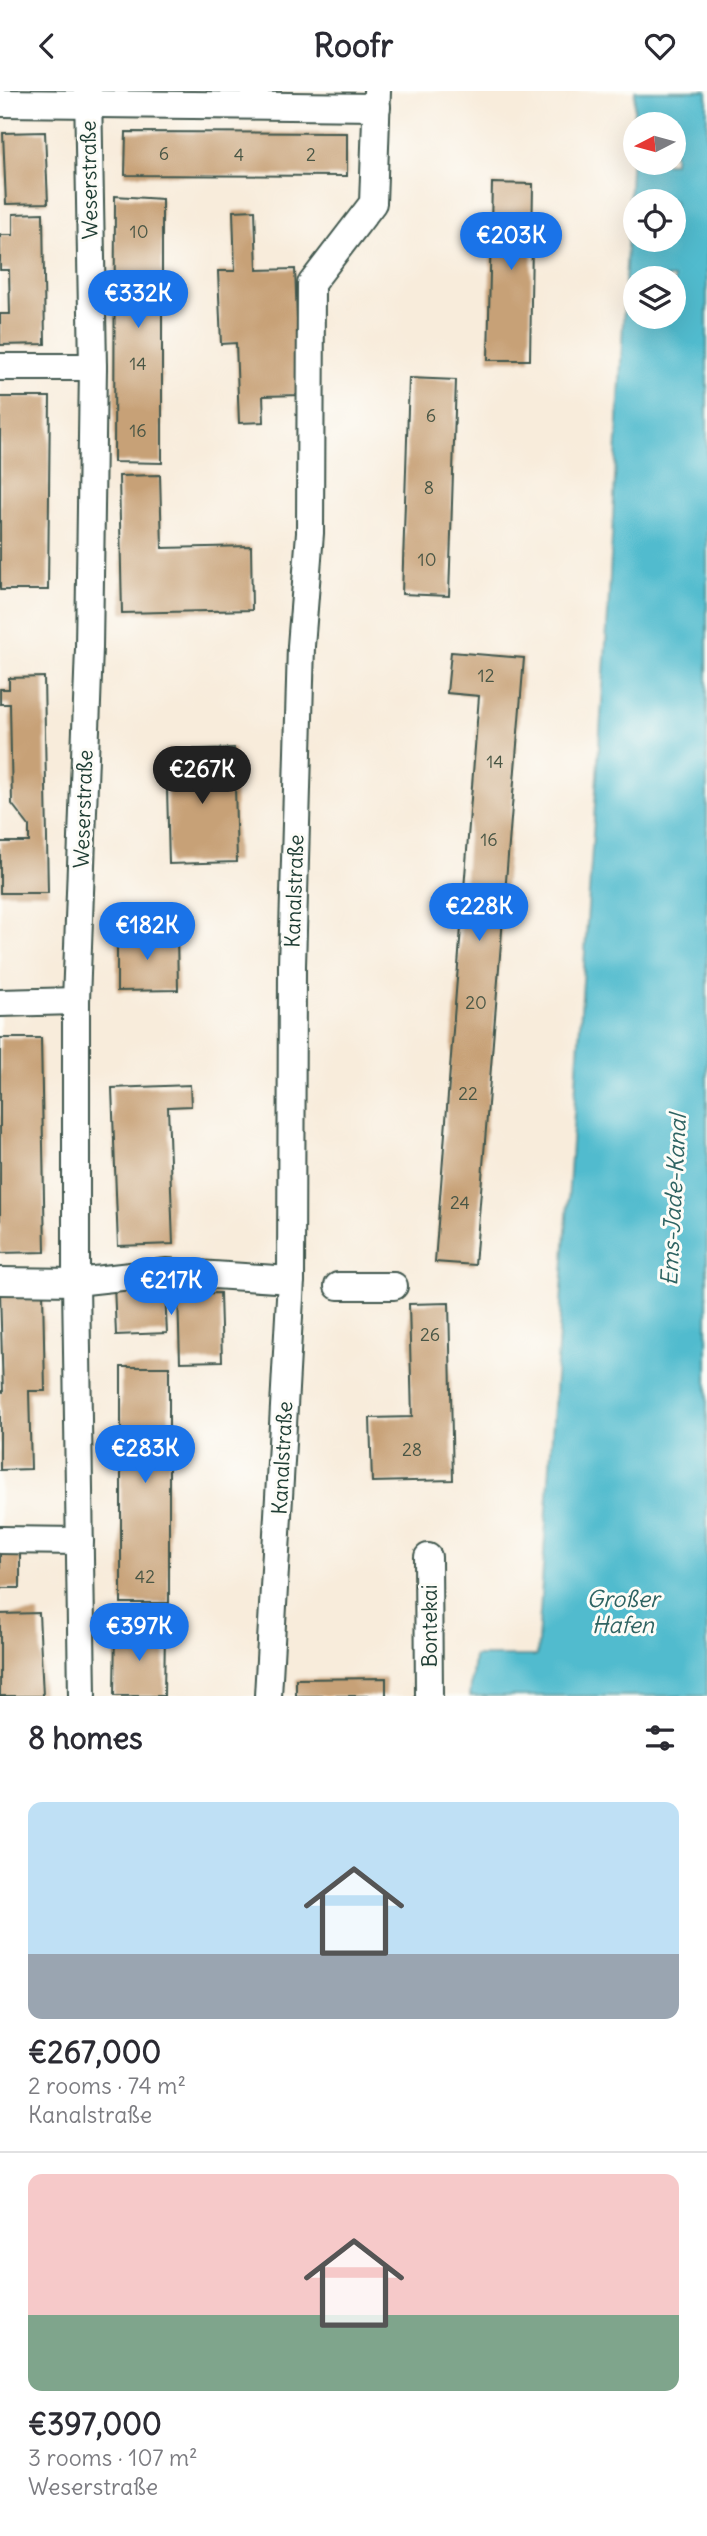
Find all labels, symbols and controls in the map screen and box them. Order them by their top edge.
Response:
text: Roofr [314,25,393,66]
icon: back [28,27,66,65]
icon: heart [641,27,679,65]
north arrow [623,112,686,175]
map controls [623,112,686,329]
street label: Weserstraße [74,120,104,240]
house number: 6 [159,142,169,165]
house number: 4 [234,143,244,166]
house number: 2 [306,143,316,166]
button: locate [623,189,686,252]
pin: €203K [462,213,560,272]
house number: 10 [130,220,149,243]
text: €203K [476,220,546,249]
button: layers [623,266,686,329]
pin: €332K [89,271,187,330]
text: €332K [104,278,172,307]
house number: 14 [129,352,147,375]
house number: 6 [426,404,436,427]
house number: 16 [129,419,147,442]
house number: 8 [424,476,434,499]
house number: 10 [418,548,437,571]
house number: 12 [477,664,495,687]
pin: €267K [153,747,251,806]
street label: Weserstraße [67,749,99,869]
house number: 14 [486,750,504,773]
text: €267K [169,754,235,783]
house number: 16 [480,828,498,851]
street label: Kanalstraße [279,834,309,948]
pin: €228K [430,883,528,943]
text: €228K [445,891,513,920]
pin: €182K [98,903,196,962]
text: €182K [115,910,179,939]
house number: 20 [465,991,487,1014]
house number: 22 [458,1082,478,1105]
water label: Ems-Jade-Kanal [654,1111,692,1287]
house number: 24 [450,1191,470,1214]
pin: €217K [122,1257,220,1317]
text: €217K [140,1265,202,1294]
house number: 26 [420,1323,440,1346]
street label: Kanalstraße [266,1401,298,1515]
pin: €283K [96,1425,194,1485]
text: €283K [111,1433,179,1462]
house number: 28 [402,1438,422,1461]
house number: 42 [135,1565,155,1588]
water label: Großer Hafen [587,1584,662,1639]
street label: Bontekai [416,1585,443,1667]
pin: €397K [90,1603,188,1663]
text: €397K [106,1611,172,1640]
text: 8 homes [28,1719,143,1757]
icon: filters [641,1719,679,1757]
icon: home [291,1848,417,1974]
text: €267,000 [28,2033,161,2071]
text: 2 rooms · 74 m² [28,2071,186,2100]
text: Kanalstraße [28,2100,152,2129]
icon: home [291,2220,417,2346]
text: €397,000 [28,2405,162,2443]
text: 3 rooms · 107 m² [28,2443,198,2472]
text: Weserstraße [28,2472,158,2501]

